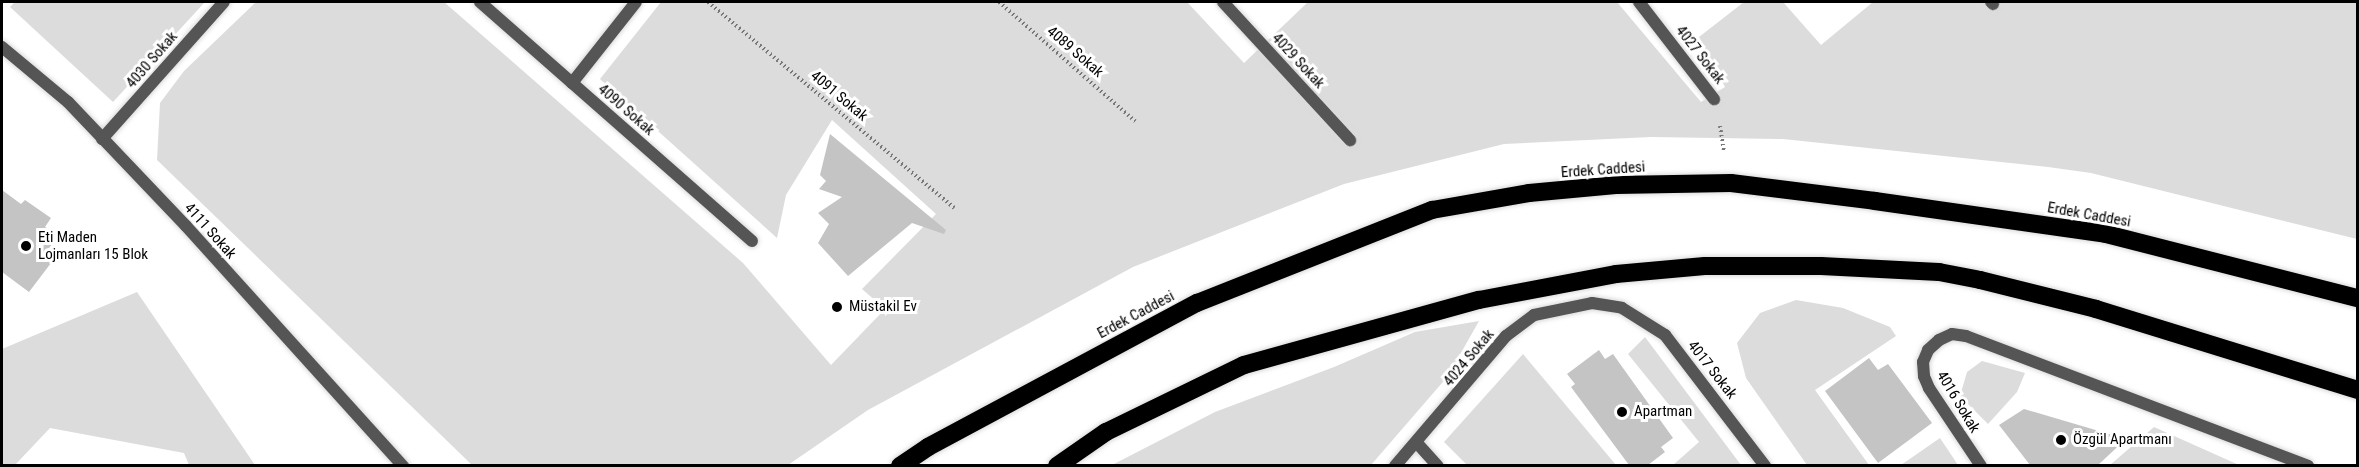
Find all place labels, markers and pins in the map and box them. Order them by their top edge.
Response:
place label: Eti Maden Lojmanları 15 Blok [38,228,148,263]
marker: Eti Maden Lojmanları 15 Blok [19,239,33,253]
place label: Müstakil Ev [849,298,917,316]
marker: Müstakil Ev [830,300,844,314]
place label: Apartman [1634,403,1692,421]
marker: Apartman [1615,405,1629,419]
place label: Özgül Apartmanı [2073,431,2172,449]
marker: Özgül Apartmanı [2054,433,2068,447]

